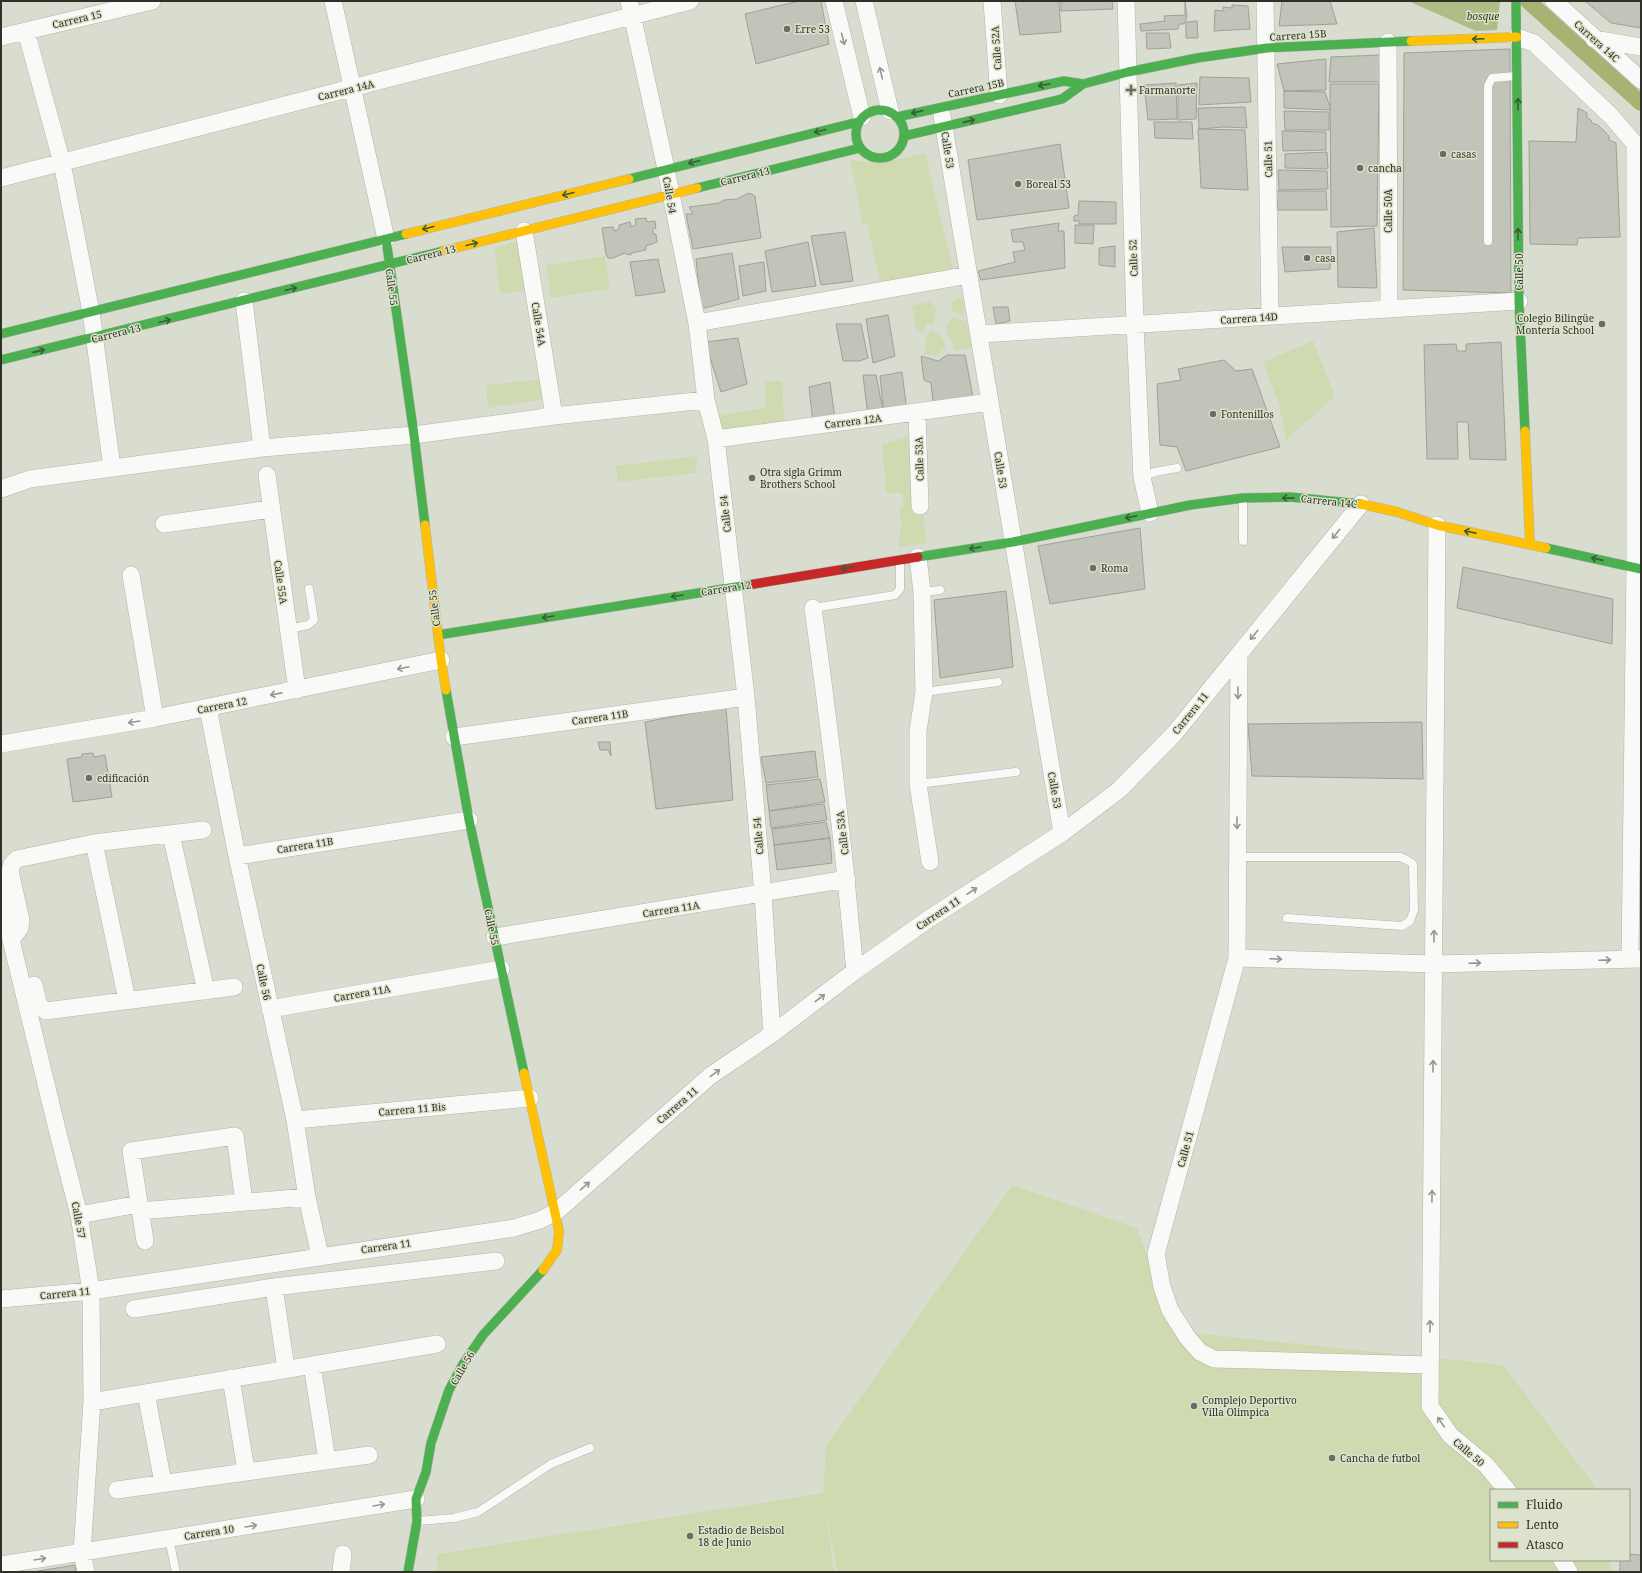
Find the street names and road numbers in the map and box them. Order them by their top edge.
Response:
street label: Carrera 15 [51,7,103,31]
street label: Carrera 14C [1571,17,1623,65]
street label: Calle 52A [987,25,1005,71]
street label: Carrera 15B [1269,26,1327,44]
street label: Carrera 15B [947,75,1005,101]
street label: Carrera 14A [316,76,377,104]
street label: Calle 53 [938,131,958,170]
street label: Calle 51 [1261,140,1275,178]
street label: Carrera 13 [719,163,772,189]
street label: Calle 54 [660,176,680,215]
street label: Calle 50A [1381,188,1395,233]
street label: Calle 52 [1125,239,1141,277]
street label: Carrera 13 [405,241,458,267]
street label: Calle 50 [1512,253,1526,291]
street label: Calle 55 [382,268,402,306]
street label: Calle 54A [529,301,550,348]
street label: Carrera 14D [1220,309,1278,327]
street label: Carrera 13 [90,320,143,346]
street label: Carrera 12A [824,410,883,431]
street label: Calle 53A [911,436,927,481]
street label: Calle 53 [991,451,1011,490]
street label: Carrera 14C [1300,491,1358,511]
street label: Calle 54 [716,494,734,533]
street label: Calle 55A [271,559,291,606]
street label: Carrera 12 [700,577,752,599]
street label: Calle 55 [425,589,443,627]
street label: Carrera 11 [1169,689,1211,737]
street label: Carrera 12 [196,693,248,717]
street label: Carrera 11B [571,706,629,728]
street label: Calle 53 [1045,771,1065,810]
street label: Calle 53A [832,809,852,856]
street label: Calle 54 [749,817,767,855]
street label: Carrera 11B [276,834,334,856]
street label: Carrera 11 [913,893,963,933]
street label: Carrera 11A [642,897,701,920]
street label: Calle 55 [481,907,503,947]
street label: Calle 56 [253,962,275,1002]
street label: Carrera 11A [332,981,392,1005]
street label: Carrera 11 [653,1083,701,1127]
street label: Carrera 11 Bis [378,1099,447,1119]
street label: Calle 51 [1173,1129,1197,1169]
street label: Calle 57 [69,1200,89,1240]
street label: Carrera 11 [360,1236,412,1256]
street label: Carrera 11 [39,1283,91,1303]
street label: Calle 56 [447,1348,478,1388]
street label: Calle 50 [1450,1435,1488,1470]
street label: Carrera 10 [183,1521,235,1543]

